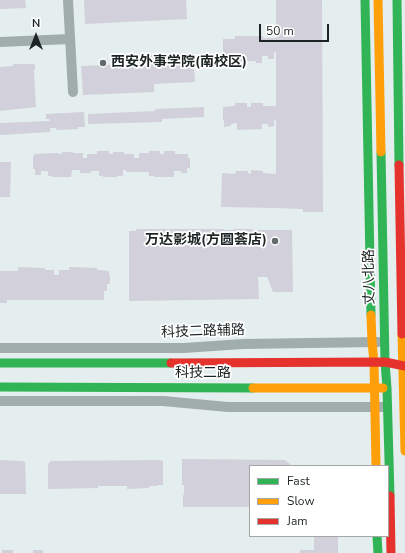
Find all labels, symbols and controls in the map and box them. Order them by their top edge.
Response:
north arrow [16,16,56,56]
text: N [32,16,40,31]
scale bar [261,16,331,42]
text: 50 m [266,23,294,39]
place label: 西安外事学院(南校区) [111,55,247,71]
marker: 西安外事学院(南校区) [98,58,108,68]
place label: 万达影城(方圆荟店) [145,233,267,249]
marker: 万达影城(方圆荟店) [270,236,280,246]
street label: 丈八北路 [361,249,379,305]
street label: 科技二路辅路 [161,322,245,342]
street label: 科技二路 [175,366,231,382]
legend [249,465,389,537]
text: Fast [287,473,310,489]
text: Slow [287,493,315,509]
text: Jam [287,513,308,529]

